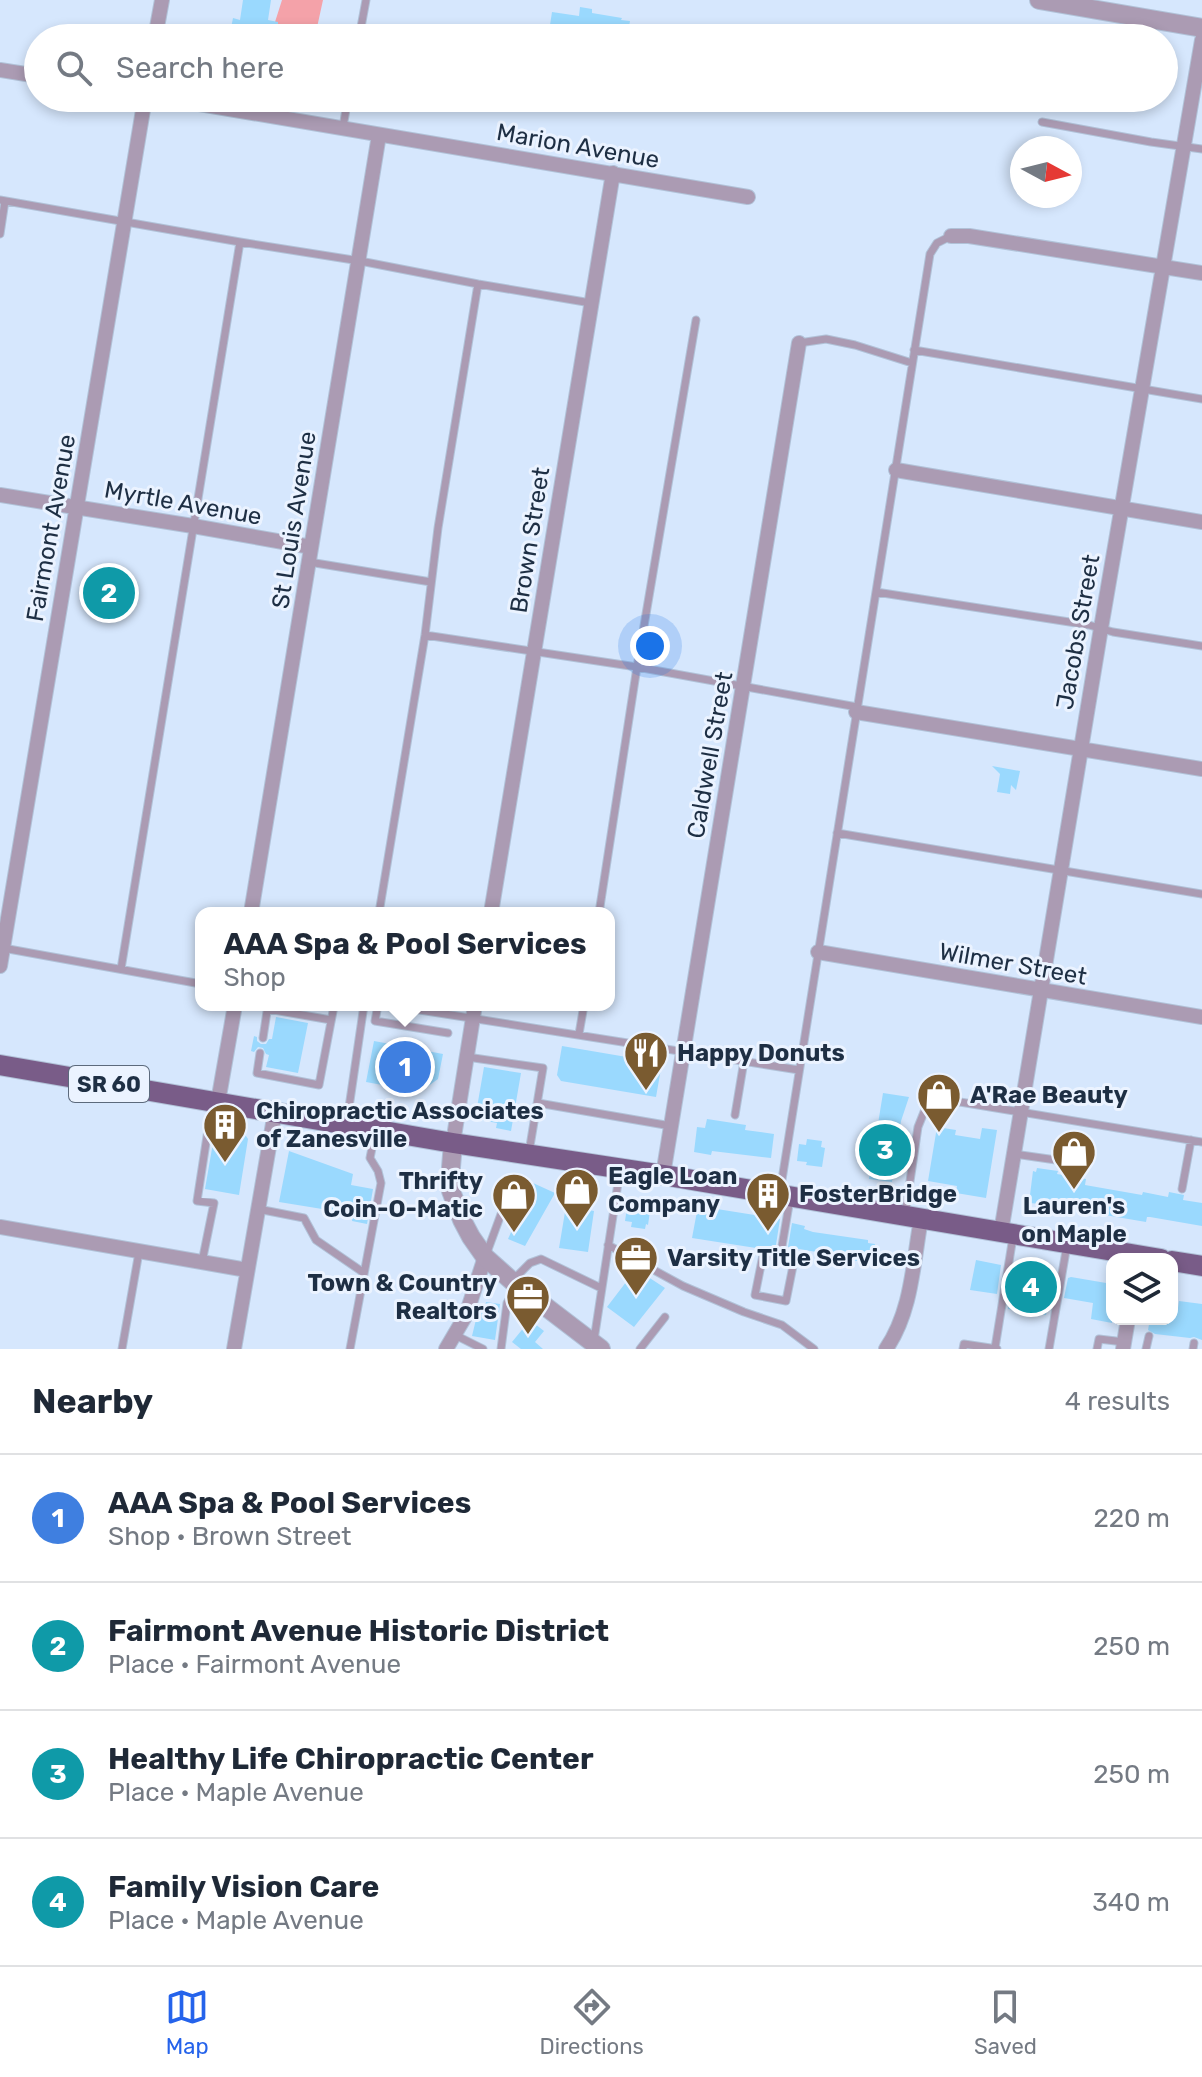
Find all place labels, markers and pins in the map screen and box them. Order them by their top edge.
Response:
pin: 2 [83,563,135,623]
restaurant icon: Happy Donuts [622,1029,670,1092]
pin: 1 [379,1037,431,1097]
place label: Happy Donuts [677,1039,845,1067]
shop icon: A'Rae Beauty [915,1071,963,1134]
place label: A'Rae Beauty [970,1081,1128,1109]
place label: Chiropractic Associates of Zanesville [256,1097,544,1153]
building icon: Chiropractic Associates of Zanesville [201,1101,249,1164]
pin: 3 [859,1120,911,1180]
shop icon: Lauren's on Maple [1050,1128,1098,1191]
place label: Eagle Loan Company [608,1162,737,1218]
shop icon: Eagle Loan Company [553,1166,601,1229]
place label: Thrifty Coin-O-Matic [323,1167,483,1223]
building icon: FosterBridge [744,1170,792,1233]
shop icon: Thrifty Coin-O-Matic [490,1171,538,1234]
place label: FosterBridge [799,1180,957,1208]
place label: Lauren's on Maple [1021,1192,1127,1248]
office icon: Varsity Title Services [612,1234,660,1297]
place label: Varsity Title Services [667,1244,920,1272]
pin: 4 [1005,1257,1057,1317]
place label: Town & Country Realtors [308,1269,497,1325]
office icon: Town & Country Realtors [504,1273,552,1336]

